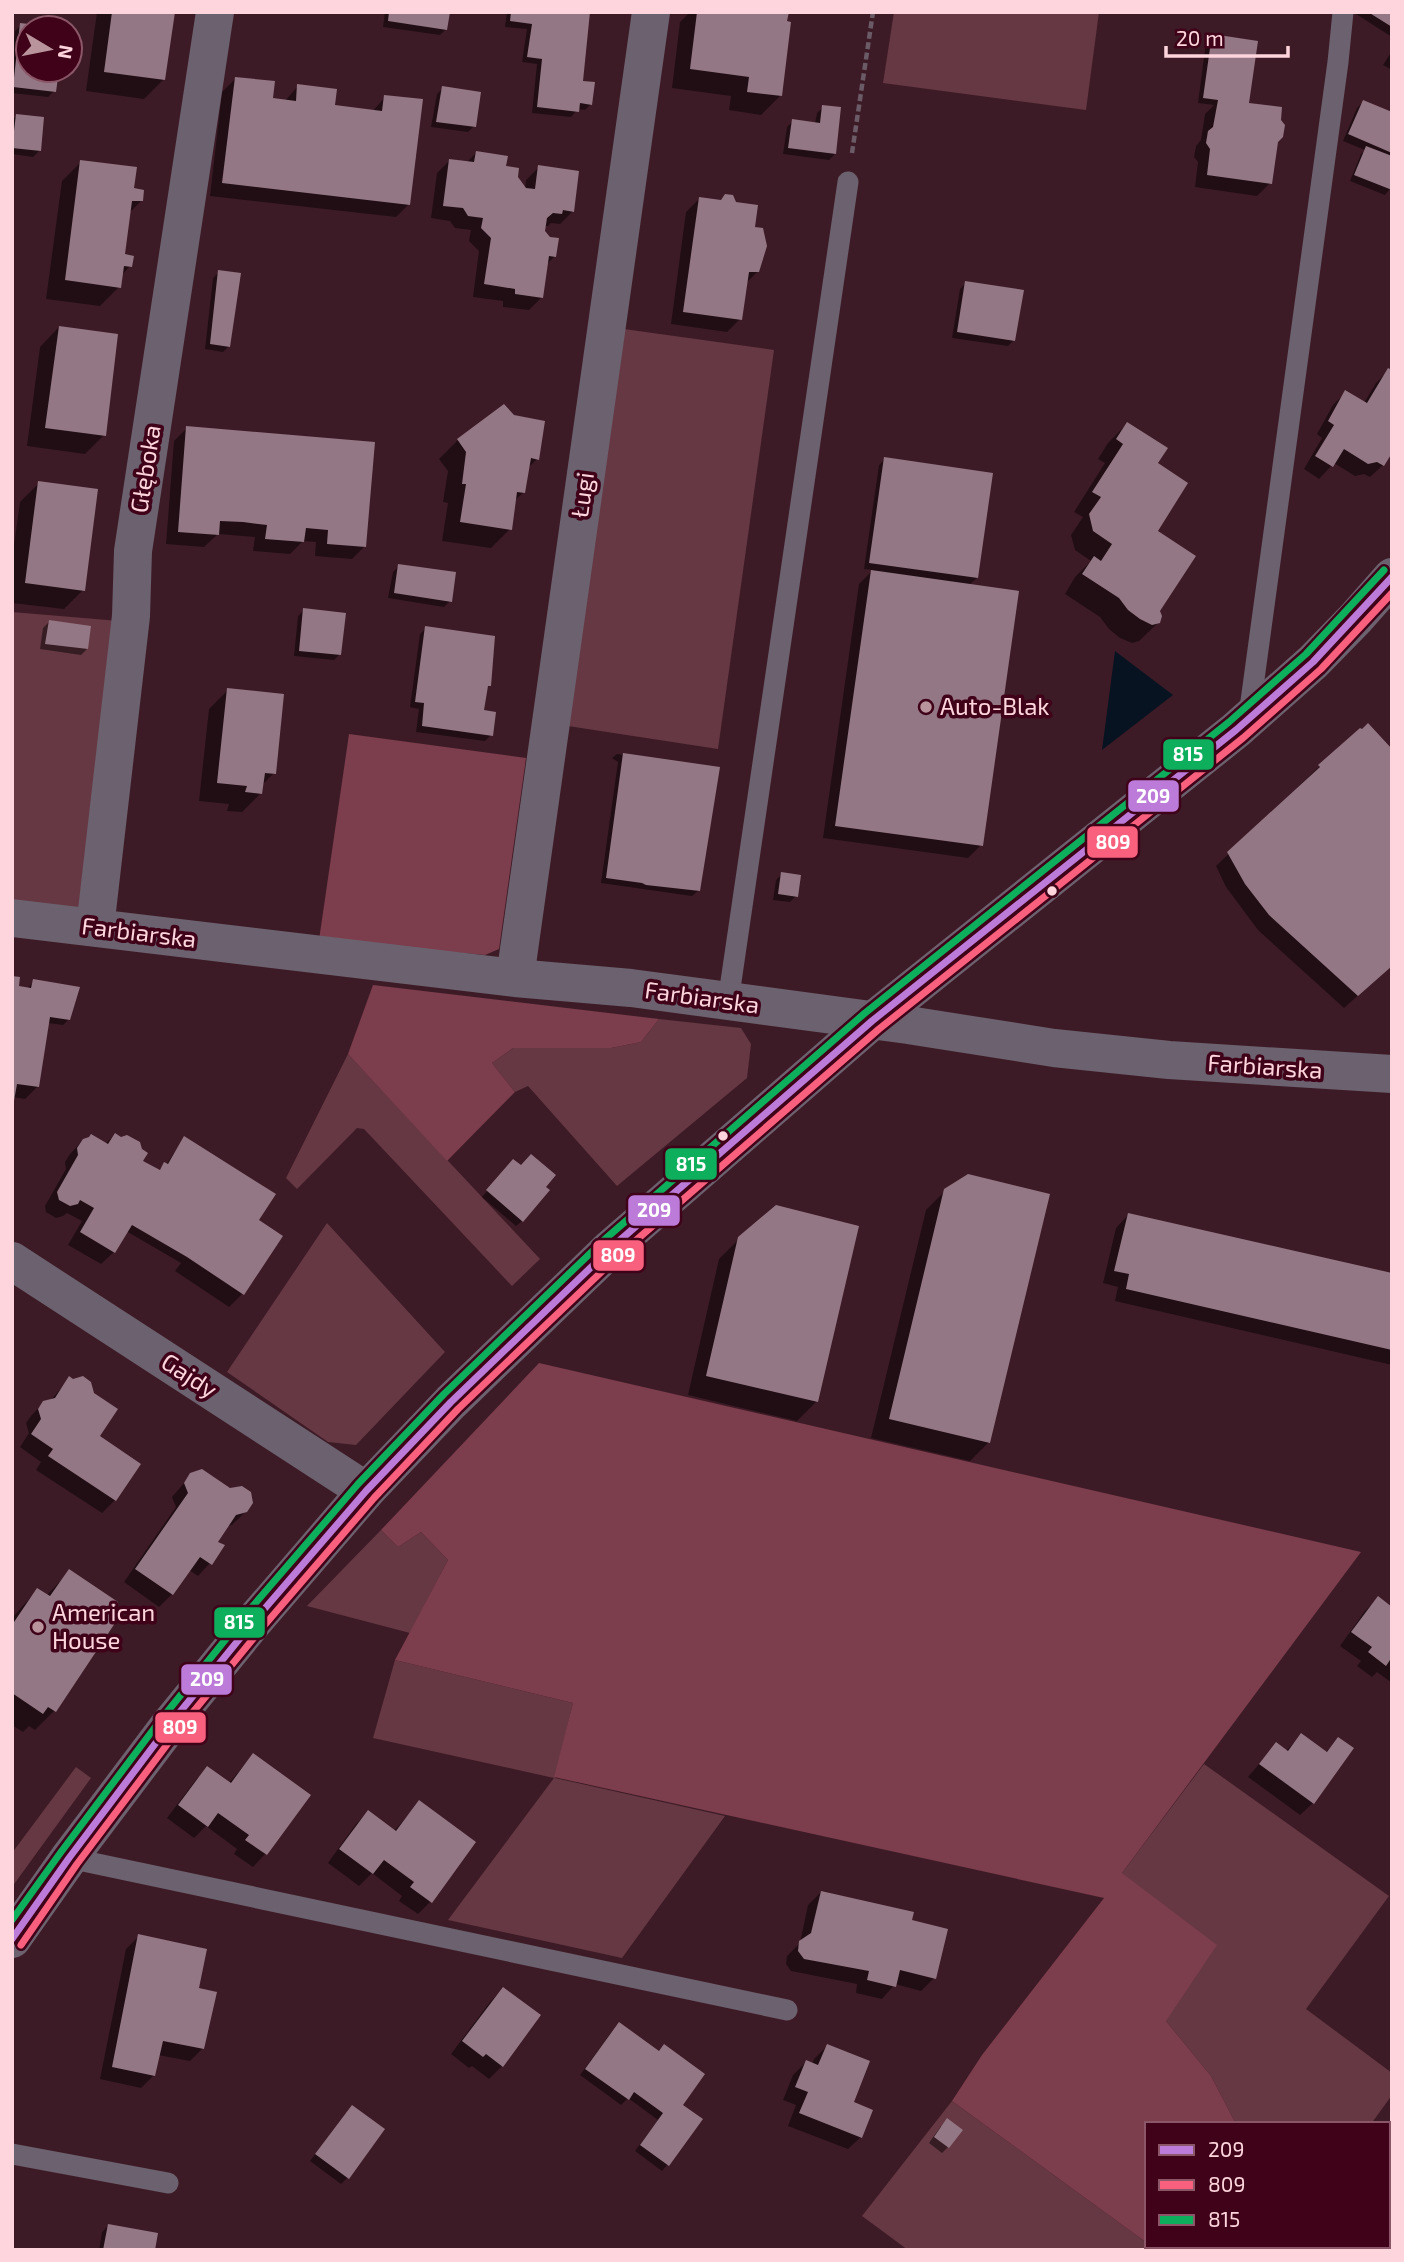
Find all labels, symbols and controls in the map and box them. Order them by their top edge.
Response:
north arrow [14,14,84,84]
scale bar [1166,14,1288,58]
text: 20 m [1176,25,1224,50]
text: N [54,43,79,61]
street label: Głęboka [123,423,166,515]
street label: Ługi [564,470,599,519]
place label: Auto-Blak [940,691,1050,720]
marker: Auto-Blak [918,699,934,715]
line badge: 815 [1162,738,1215,771]
text: 815 [1173,742,1203,765]
line badge: 209 [1127,779,1180,813]
text: 209 [1136,784,1170,807]
line badge: 809 [1086,825,1139,859]
text: 809 [1095,830,1131,853]
unlabelled marker [1045,884,1059,898]
street label: Farbiarska [80,910,198,953]
street label: Farbiarska [643,974,761,1019]
street label: Farbiarska [1207,1047,1324,1084]
unlabelled marker [716,1129,730,1143]
line badge: 815 [664,1147,718,1181]
text: 815 [676,1152,706,1175]
line badge: 209 [627,1194,681,1227]
text: 209 [637,1198,671,1221]
line badge: 809 [592,1239,645,1272]
text: 809 [600,1243,636,1266]
street label: Gajdy [156,1346,223,1404]
place label: American House [52,1597,155,1654]
line badge: 815 [213,1606,266,1639]
text: 815 [224,1610,254,1633]
marker: American House [30,1619,46,1635]
line badge: 209 [180,1663,233,1696]
text: 209 [190,1667,224,1690]
line badge: 809 [154,1711,207,1744]
text: 809 [162,1715,198,1738]
legend [1145,2122,1390,2248]
text: 209 [1208,2136,1244,2161]
text: 809 [1208,2171,1245,2196]
text: 815 [1208,2206,1240,2231]

